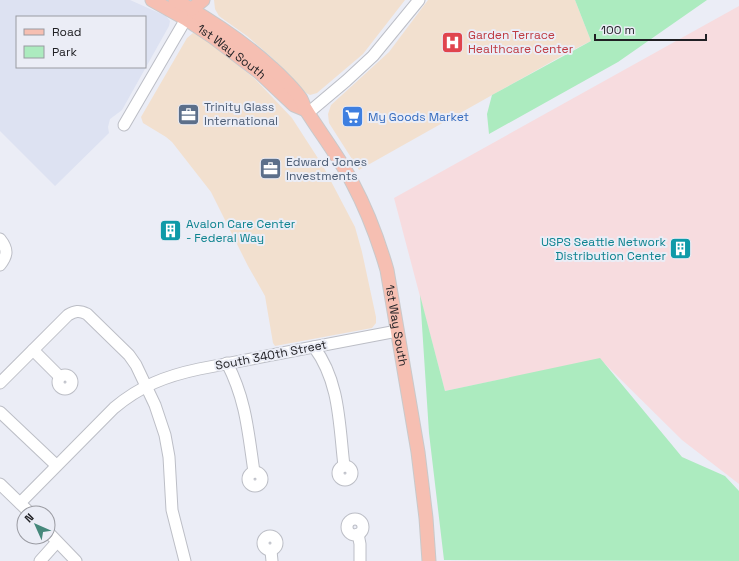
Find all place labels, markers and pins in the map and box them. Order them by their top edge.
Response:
place label: Garden Terrace Healthcare Center [468,27,574,57]
hospital icon: Garden Terrace Healthcare Center [440,29,466,55]
place label: Trinity Glass International [204,99,278,129]
office icon: Trinity Glass International [175,101,201,127]
supermarket icon: My Goods Market [339,104,365,130]
place label: My Goods Market [368,109,469,125]
place label: Edward Jones Investments [286,154,367,184]
office icon: Edward Jones Investments [258,156,284,182]
place label: Avalon Care Center - Federal Way [186,216,296,246]
building icon: Avalon Care Center - Federal Way [157,218,183,244]
place label: USPS Seattle Network Distribution Center [541,234,667,264]
building icon: USPS Seattle Network Distribution Center [668,236,694,262]

